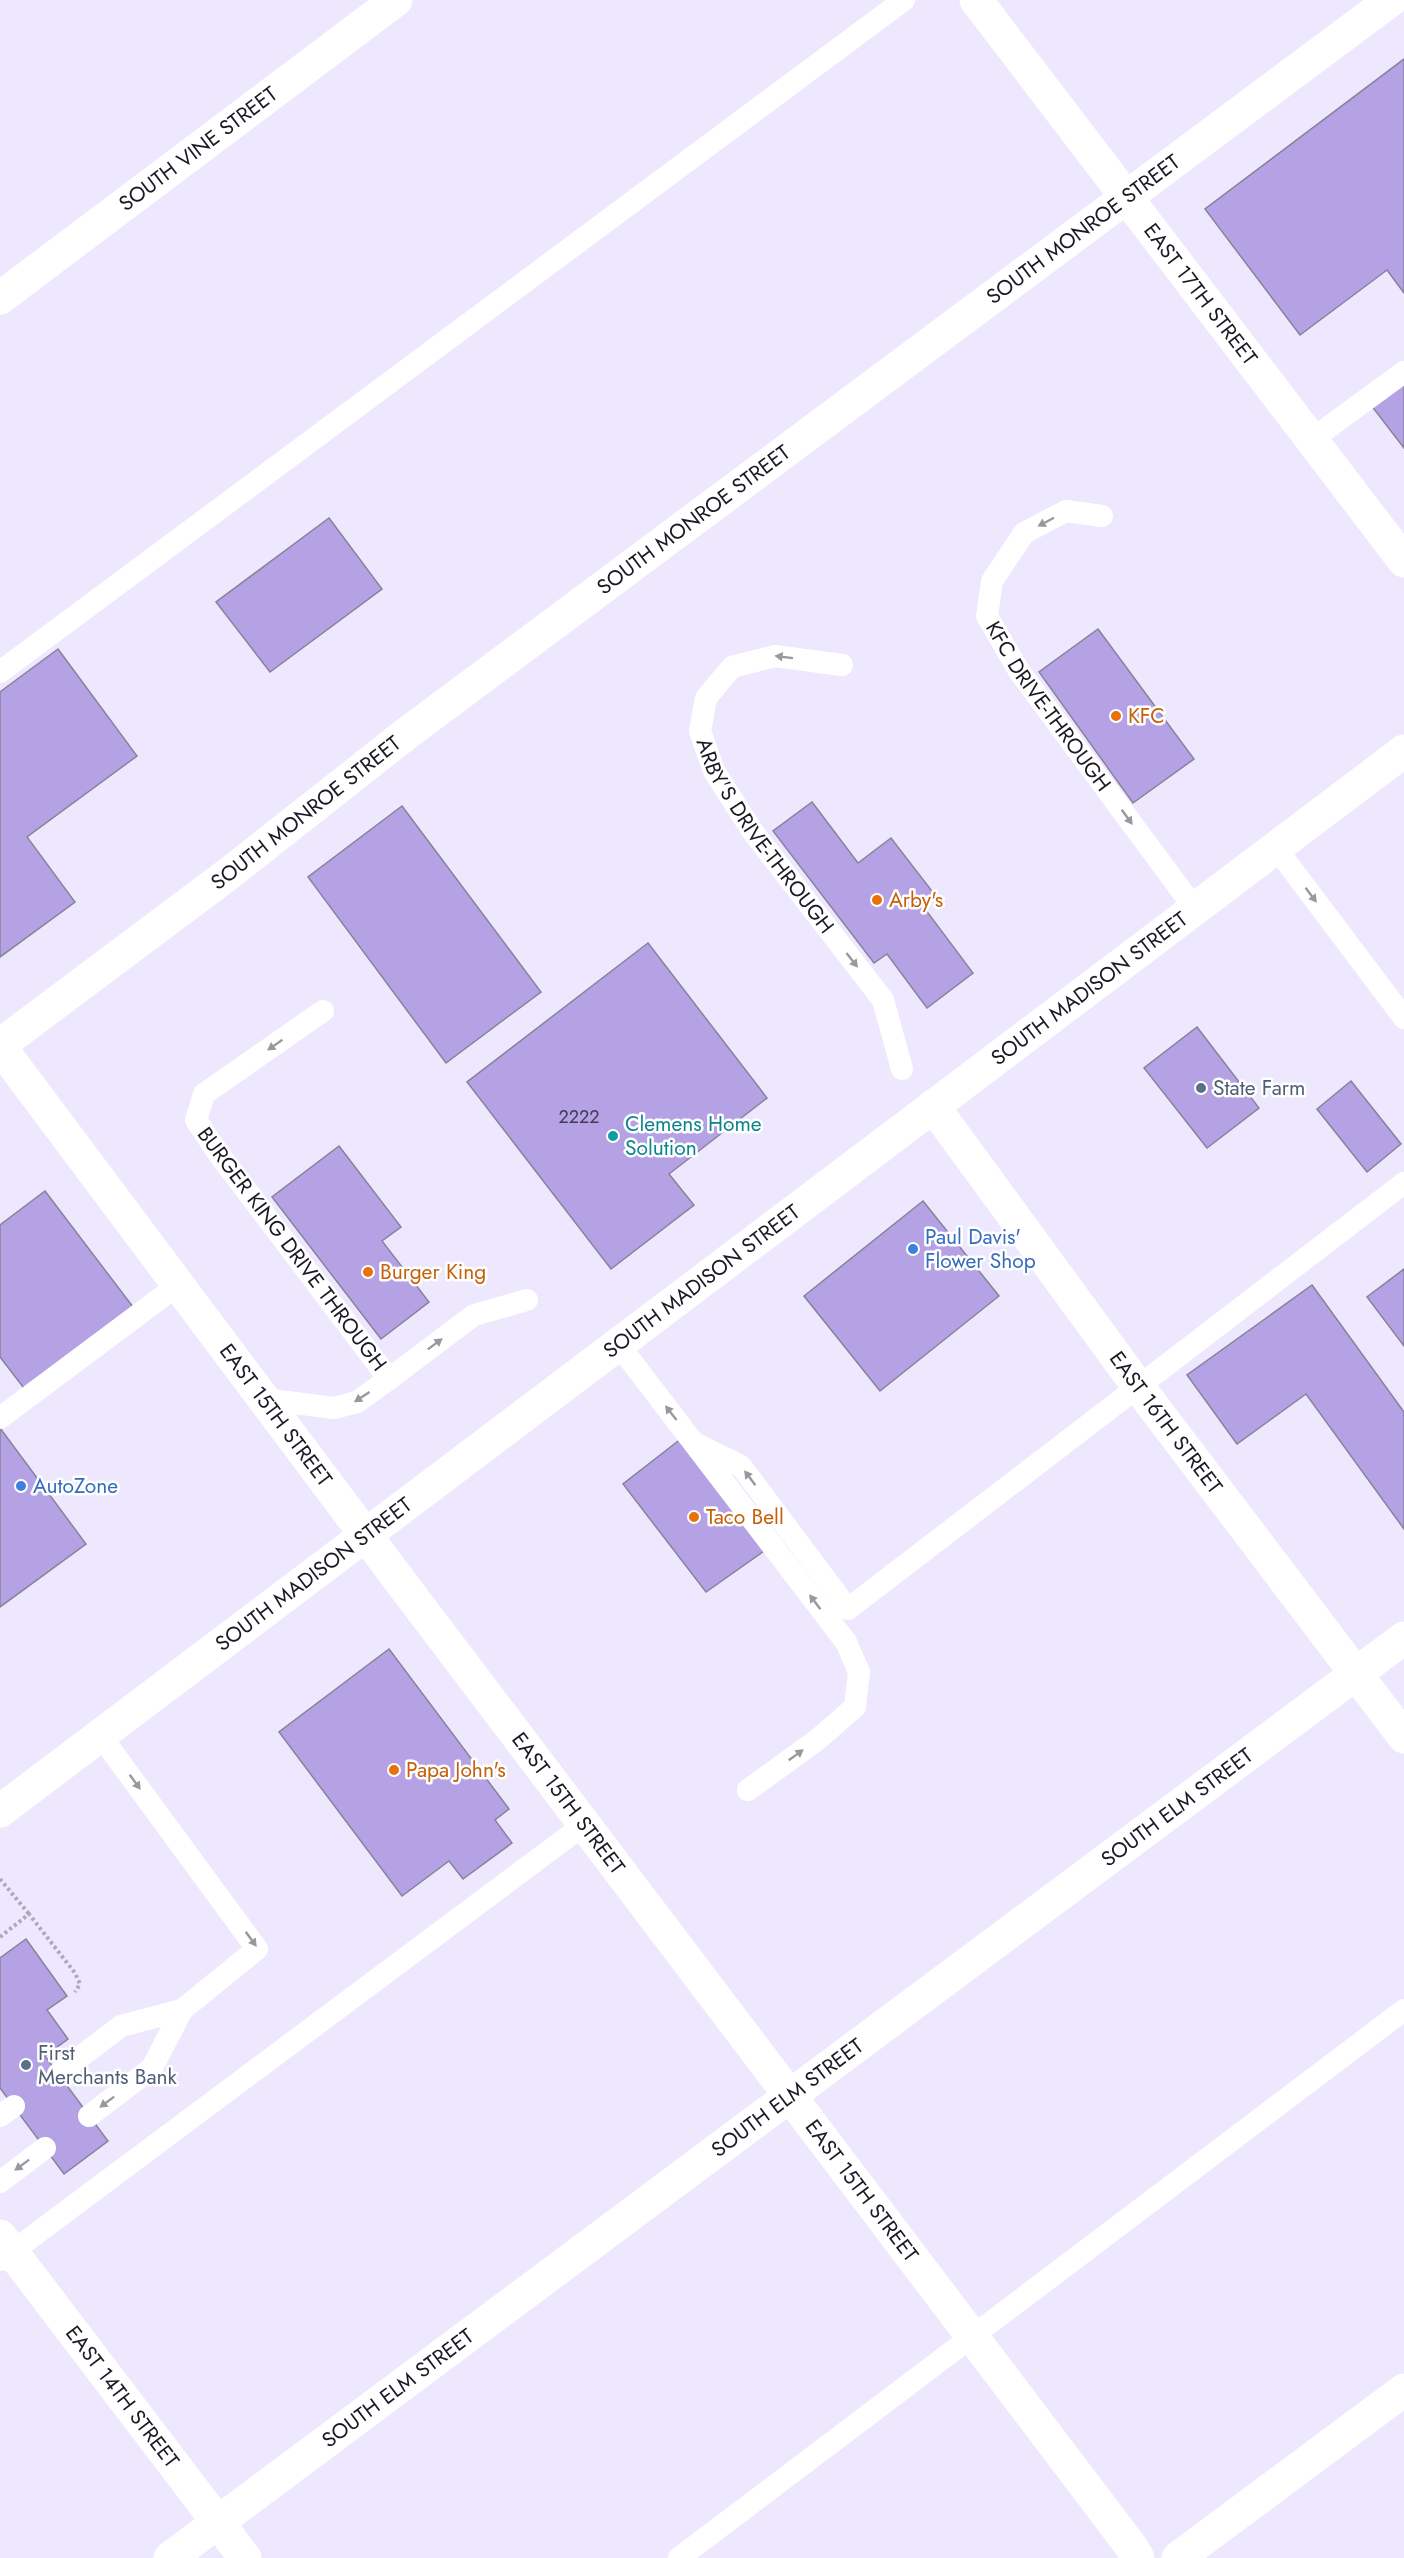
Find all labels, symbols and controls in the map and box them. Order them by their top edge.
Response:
street label: SOUTH VINE STREET [113,79,284,218]
street label: SOUTH MONROE STREET [980,147,1186,311]
street label: EAST 17TH STREET [1137,217,1264,372]
street label: SOUTH MONROE STREET [591,438,797,602]
one-way arrow [1037,517,1054,527]
street label: KFC DRIVE-THROUGH [978,616,1118,798]
one-way arrow [775,653,794,662]
place label: KFC [1128,701,1165,731]
marker: KFC [1109,709,1123,723]
street label: SOUTH MONROE STREET [205,728,407,897]
street label: ARBY'S DRIVE-THROUGH [689,734,841,940]
one-way arrow [1120,809,1132,824]
place label: Arby's [889,885,943,915]
one-way arrow [1305,887,1317,903]
marker: Arby's [870,893,884,907]
street label: SOUTH MADISON STREET [985,904,1194,1073]
one-way arrow [846,953,858,968]
one-way arrow [267,1039,283,1050]
place label: State Farm [1213,1073,1305,1103]
marker: State Farm [1194,1081,1208,1095]
house number: 2222 [559,1104,599,1130]
place label: Clemens Home Solution [625,1109,762,1163]
street label: BURGER KING DRIVE THROUGH [190,1121,394,1377]
marker: Clemens Home Solution [606,1129,620,1143]
street label: SOUTH MADISON STREET [597,1197,806,1365]
place label: Paul Davis' Flower Shop [925,1222,1036,1276]
marker: Paul Davis' Flower Shop [906,1242,920,1256]
place label: Burger King [380,1257,486,1287]
marker: Burger King [361,1265,375,1279]
street label: EAST 15TH STREET [212,1338,339,1493]
one-way arrow [428,1338,443,1350]
street label: EAST 16TH STREET [1102,1345,1230,1500]
one-way arrow [354,1391,371,1402]
one-way arrow [666,1406,678,1421]
one-way arrow [744,1470,756,1486]
place label: AutoZone [33,1471,118,1501]
marker: AutoZone [14,1479,28,1493]
street label: SOUTH MADISON STREET [209,1490,418,1658]
place label: Taco Bell [706,1502,784,1532]
marker: Taco Bell [687,1510,701,1524]
one-way arrow [809,1594,821,1610]
street label: EAST 15TH STREET [505,1726,632,1881]
street label: SOUTH ELM STREET [1095,1741,1259,1874]
one-way arrow [788,1750,803,1762]
place label: Papa John's [406,1755,506,1785]
marker: Papa John's [387,1763,401,1777]
one-way arrow [129,1775,141,1790]
one-way arrow [244,1932,256,1947]
street label: SOUTH ELM STREET [705,2031,870,2164]
place label: First Merchants Bank [38,2038,178,2092]
marker: First Merchants Bank [19,2058,33,2072]
one-way arrow [99,2095,115,2108]
street label: EAST 15TH STREET [798,2113,926,2268]
one-way arrow [15,2159,30,2171]
street label: EAST 14TH STREET [58,2319,186,2474]
street label: SOUTH ELM STREET [316,2322,480,2455]

